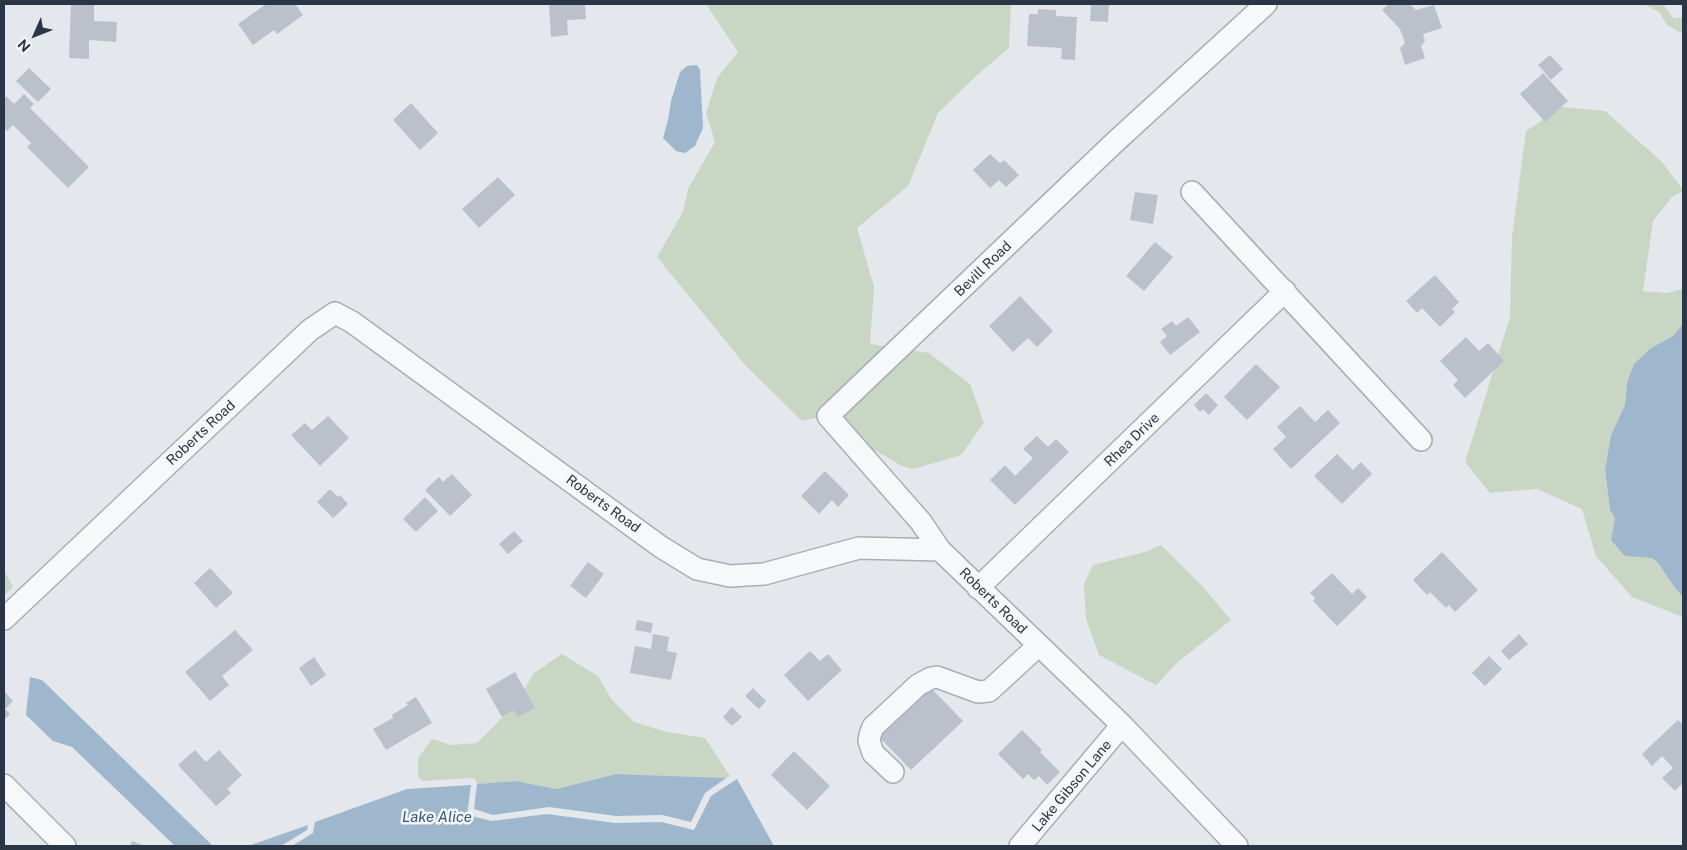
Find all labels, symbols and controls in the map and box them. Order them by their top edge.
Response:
north arrow [10,10,60,60]
text: N [15,36,34,55]
street label: Bevill Road [951,238,1015,300]
street label: Roberts Road [163,397,239,469]
street label: Rhea Drive [1101,410,1163,470]
street label: Roberts Road [563,471,643,537]
street label: Roberts Road [956,564,1030,638]
street label: Lake Gibson Lane [1029,737,1115,835]
water label: Lake Alice [402,808,472,826]

